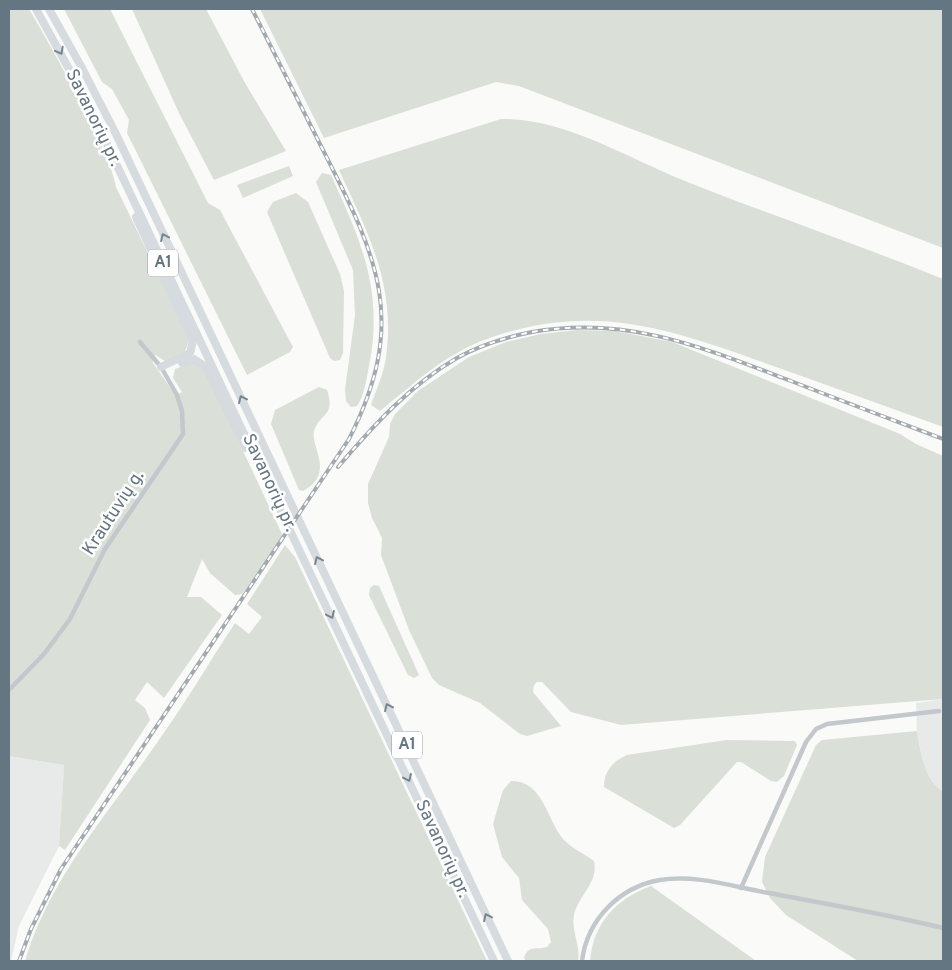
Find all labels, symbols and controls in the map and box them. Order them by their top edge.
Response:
one-way arrow [53,46,63,55]
street label: Savanorių pr. [60,66,126,170]
one-way arrow [160,233,171,242]
road number: A1 [148,250,178,276]
one-way arrow [237,395,248,404]
street label: Savanorių pr. [236,430,302,536]
street label: Krautuvių g. [78,466,150,560]
one-way arrow [314,556,325,565]
one-way arrow [325,610,335,619]
one-way arrow [384,703,395,712]
road number: A1 [392,732,422,758]
one-way arrow [402,773,412,782]
street label: Savanorių pr. [409,796,475,902]
one-way arrow [483,913,494,922]

